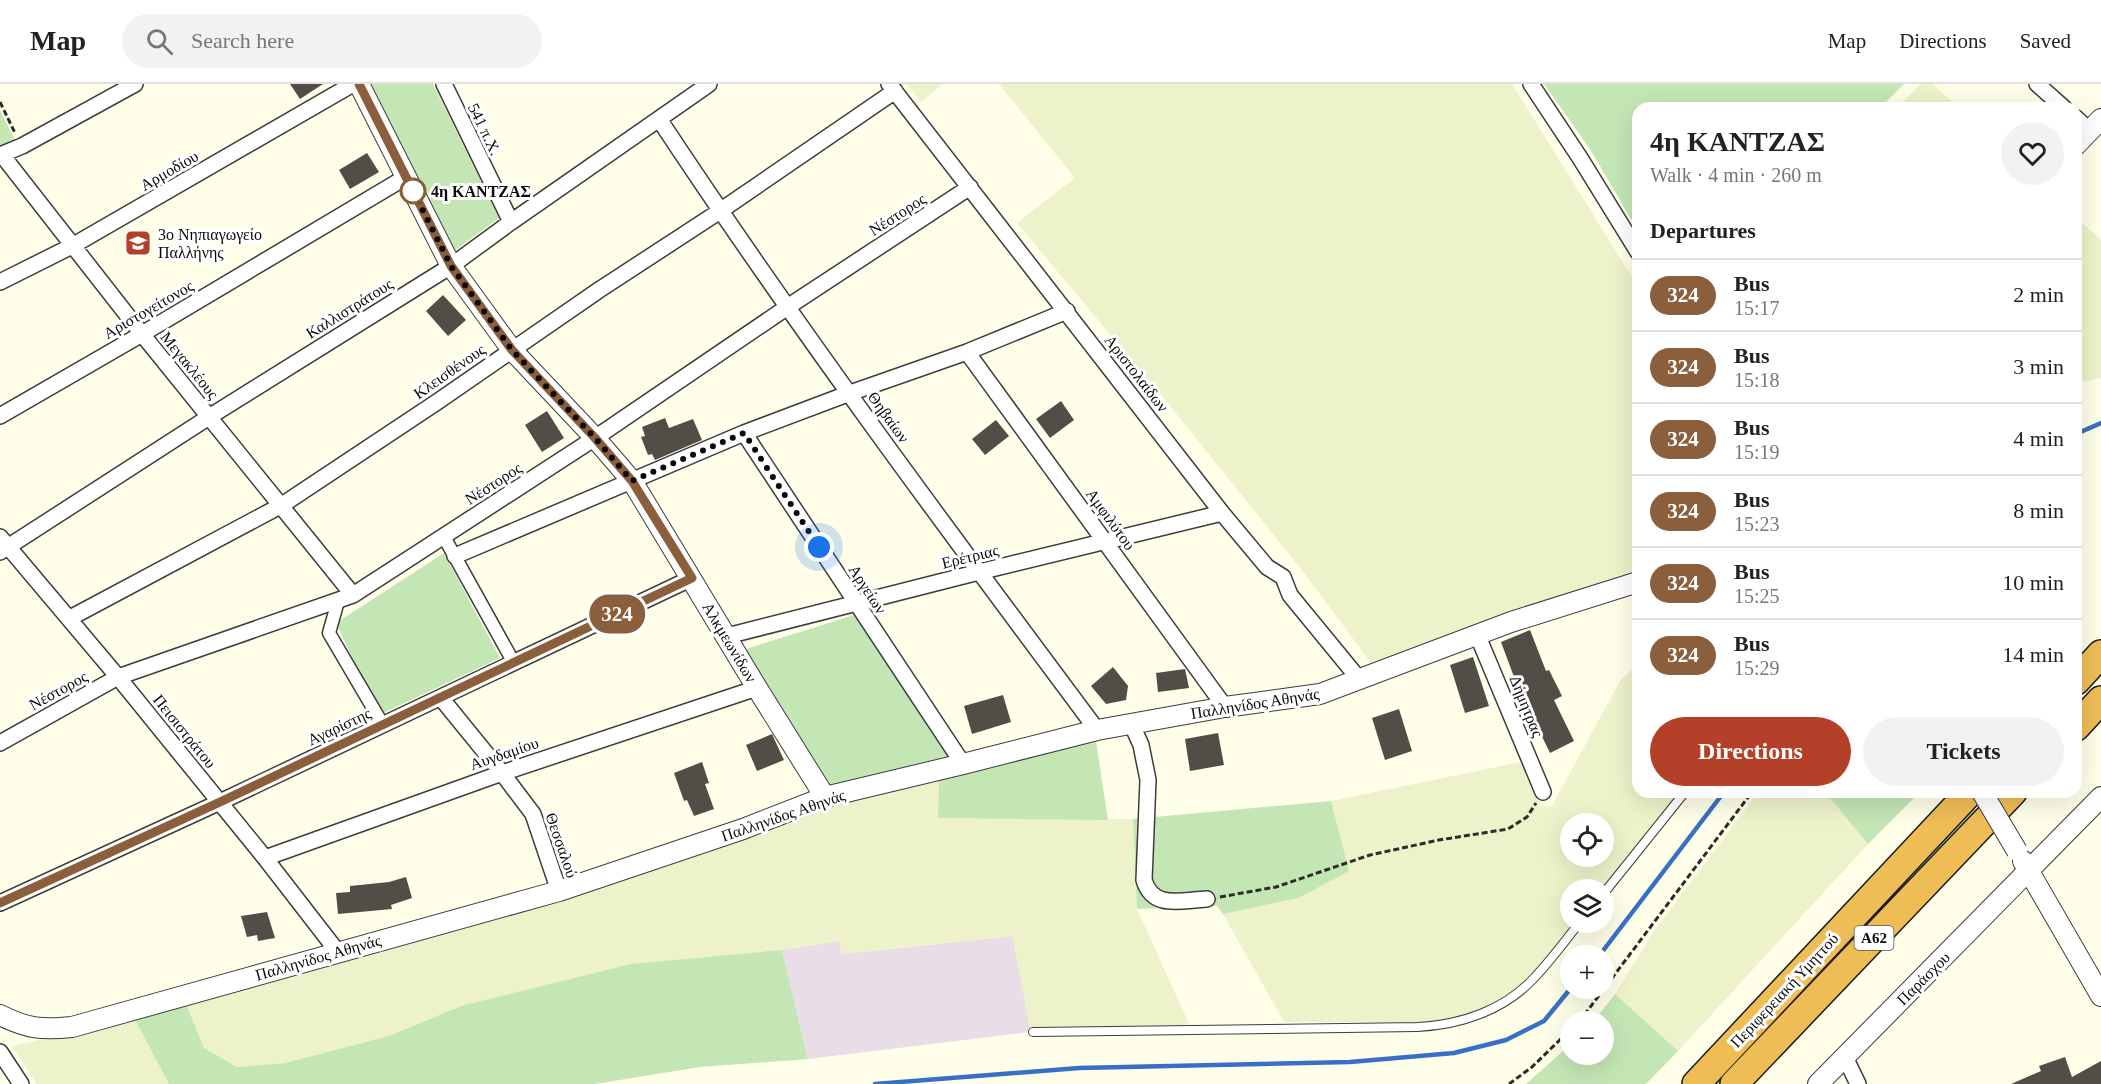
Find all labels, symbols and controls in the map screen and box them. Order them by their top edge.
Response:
search box [122,14,542,68]
text: Map [30,25,86,56]
icon: search [143,25,176,58]
text: Search here [191,28,294,53]
text: Map [1828,29,1866,53]
text: Directions [1899,29,1987,53]
text: Saved [2020,29,2071,53]
street label: 541 π.Χ. [465,100,504,158]
button: heart [2001,122,2064,185]
text: 4η ΚΑΝΤΖΑΣ [1650,126,1825,157]
street label: Αρμοδίου [137,147,202,195]
text: Walk · 4 min · 260 m [1650,164,1822,186]
marker: 4η ΚΑΝΤΖΑΣ [400,178,426,204]
place label: 4η ΚΑΝΤΖΑΣ [431,183,531,201]
street label: Νέστορος [866,190,930,240]
text: Departures [1650,218,1756,243]
place label: 3ο Νηπιαγωγείο Παλλήνης [158,226,262,262]
school or university icon: 3ο Νηπιαγωγείο Παλλήνης [123,228,153,258]
text: Bus [1734,271,1769,296]
street label: Καλλιστράτους [303,275,397,343]
street label: Αριστογείτονος [100,277,197,343]
text: 2 min [2013,282,2064,307]
text: 324 [1667,283,1699,307]
text: 15:17 [1734,297,1780,319]
street label: Μεγακλέους [157,328,222,403]
street label: Αριστολαίδων [1101,332,1172,416]
street label: Κλεισθένους [410,340,489,402]
text: Bus [1734,343,1769,368]
text: 3 min [2013,354,2064,379]
text: 324 [1667,355,1699,379]
text: 15:18 [1734,369,1780,391]
street label: Θηβαίων [864,389,913,447]
text: Bus [1734,415,1769,440]
text: 4 min [2013,426,2064,451]
text: 324 [1667,427,1699,451]
text: 15:19 [1734,441,1780,463]
street label: Νέστορος [462,459,526,509]
street label: Αμφιλύτου [1082,485,1139,554]
text: Bus [1734,487,1769,512]
text: 8 min [2013,498,2064,523]
text: 324 [1667,499,1699,523]
text: 15:23 [1734,513,1780,535]
your location [804,532,834,562]
street label: Ερέτριας [940,541,1001,573]
text: Bus [1734,559,1769,584]
street label: Αργείων [845,562,890,618]
text: 10 min [2002,570,2064,595]
text: 324 [1667,571,1699,595]
text: 15:25 [1734,585,1780,607]
line badge: 324 [582,594,652,634]
street label: Αλκμεωνίδων [698,599,760,686]
text: 324 [601,602,633,626]
text: Bus [1734,631,1769,656]
text: 14 min [2002,642,2064,667]
text: 324 [1667,643,1699,667]
text: 15:29 [1734,657,1780,679]
street label: Νέστορος [26,667,91,714]
street label: Δήμητρας [1506,673,1547,740]
street label: Παλληνίδος Αθηνάς [1190,685,1321,723]
street label: Πεισιστράτου [149,691,219,772]
street label: Αγαρίστης [305,704,375,749]
button: Directions [1650,717,1851,786]
button: Tickets [1863,717,2064,786]
street label: Αυγδαμίου [468,734,541,774]
street label: Παλληνίδος Αθηνάς [719,786,848,846]
street label: Θεσσαλού [542,810,581,880]
map controls [1560,813,1614,1065]
button: locate [1560,813,1614,867]
button: layers [1560,879,1614,933]
road number: Α62 [1854,926,1894,950]
street label: Περιφερειακή Υμηττού [1727,930,1842,1052]
street label: Παλληνίδος Αθηνάς [253,931,384,984]
button: + [1560,945,1614,999]
street label: Παράσχου [1893,948,1954,1009]
button: − [1560,1011,1614,1065]

